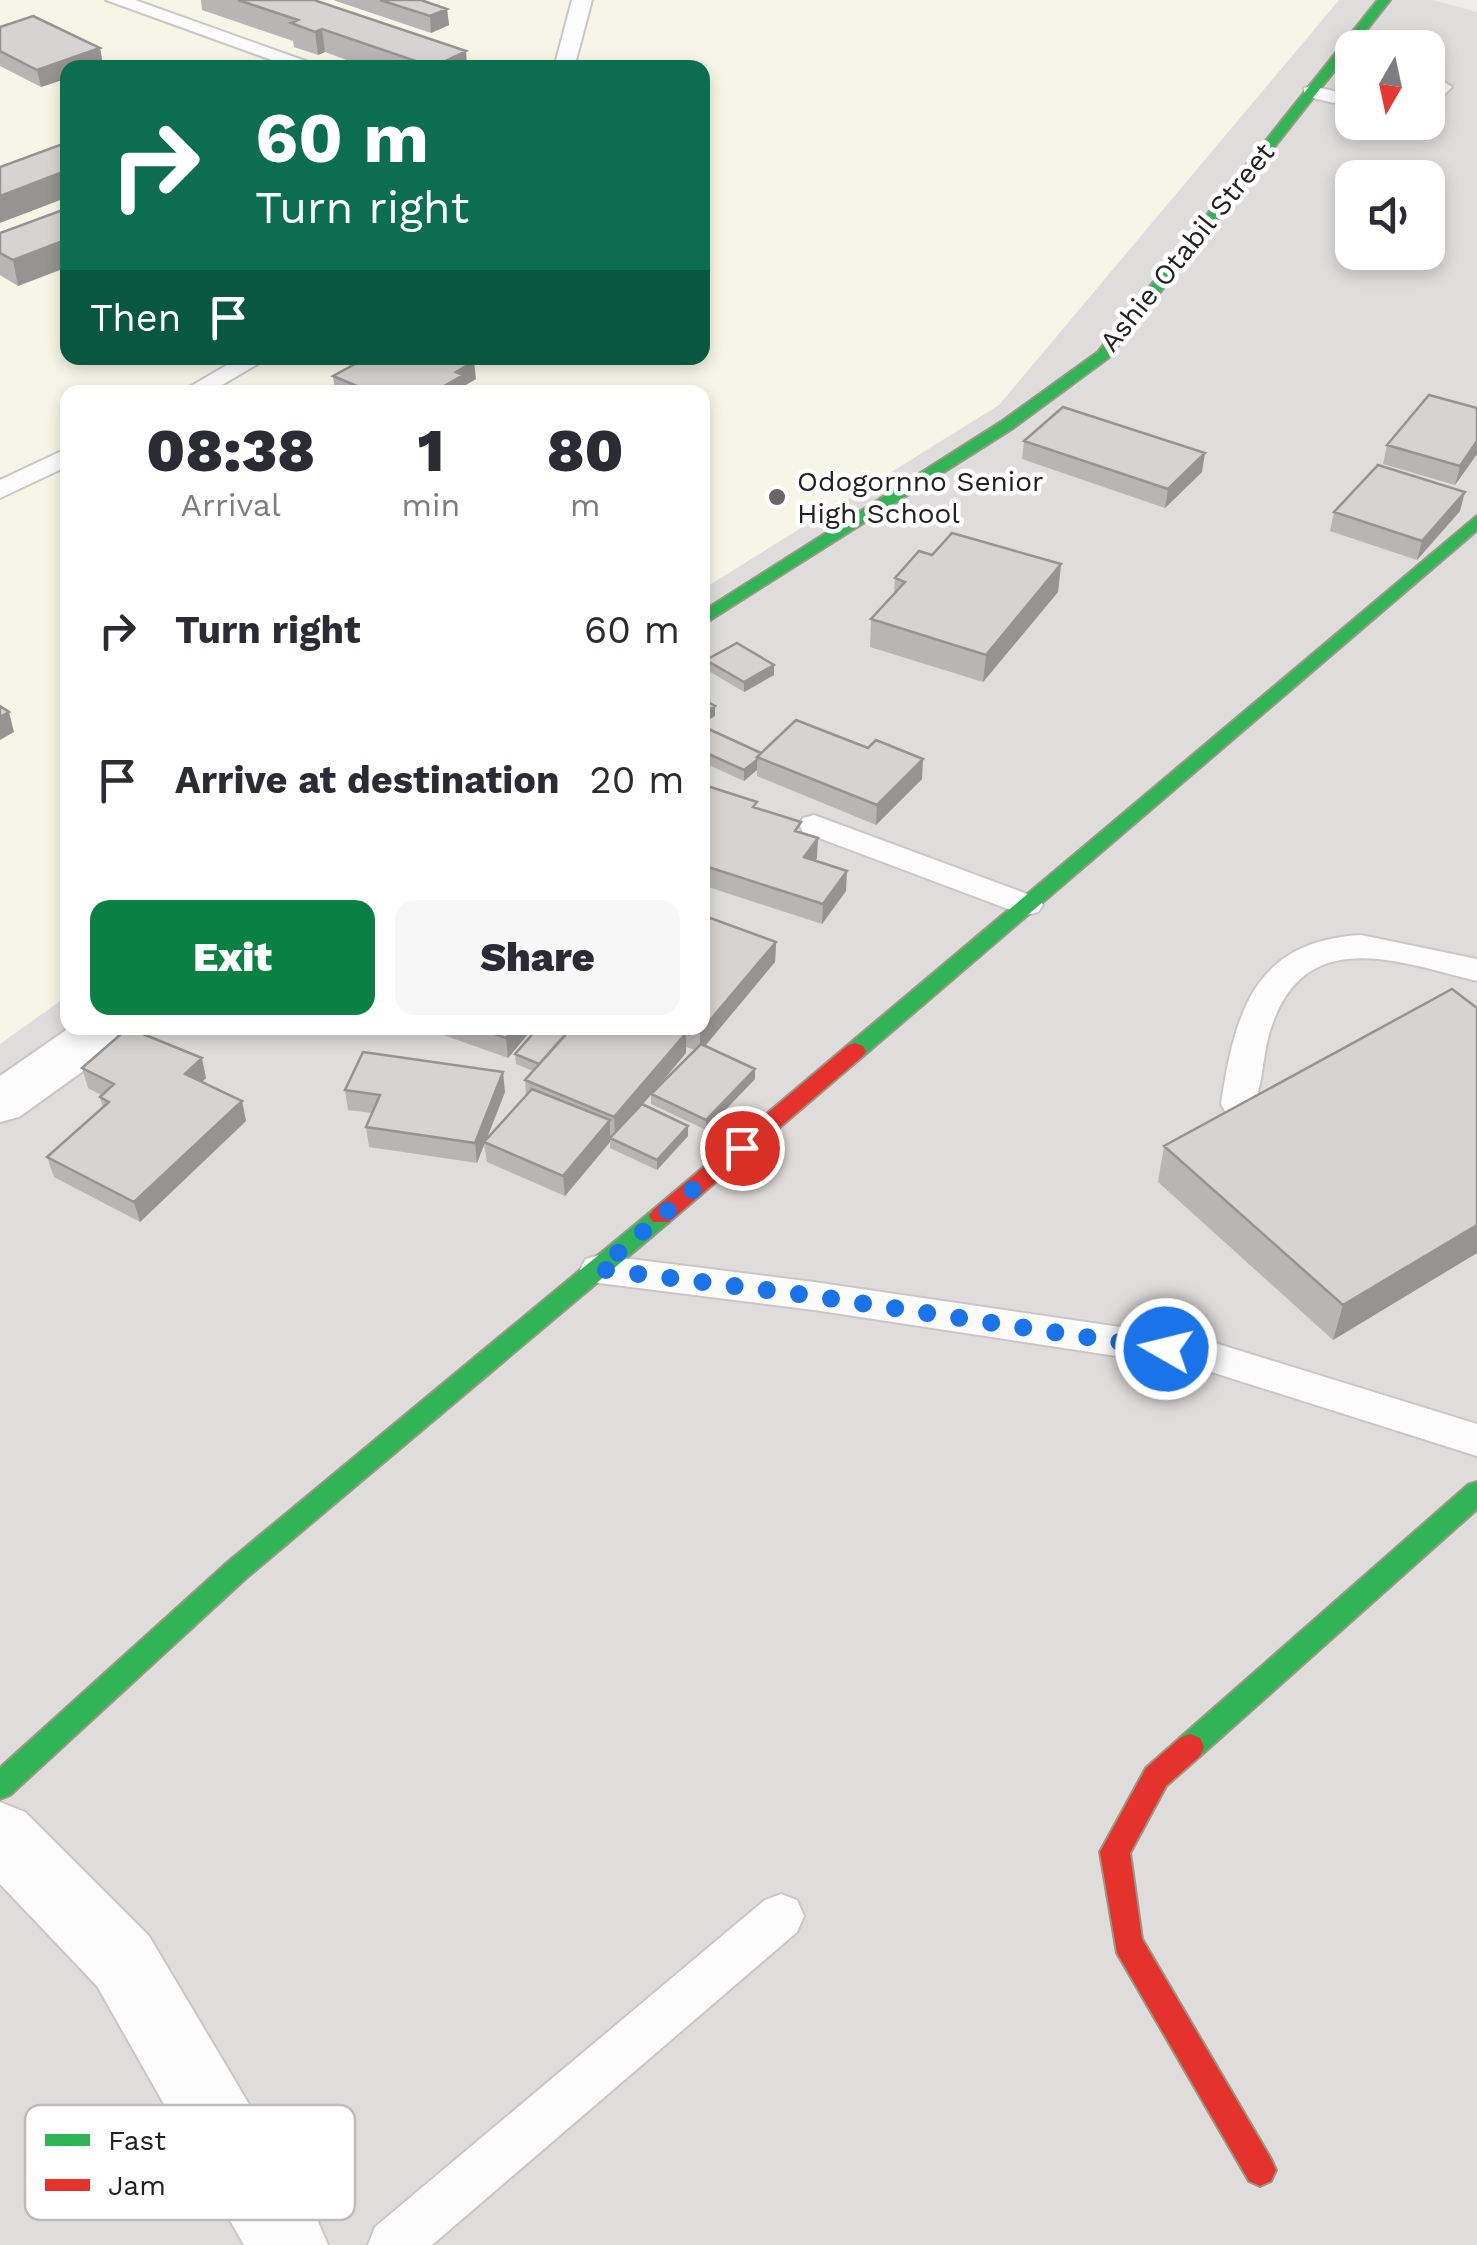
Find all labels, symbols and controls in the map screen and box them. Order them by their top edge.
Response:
north arrow [1335,30,1445,140]
map controls [1335,30,1445,270]
text: 60 m [255,97,429,179]
icon: right [90,100,220,230]
street label: Ashie Otabil Street [1093,136,1281,358]
button: sound [1335,160,1445,270]
text: Turn right [255,181,469,234]
icon: arrive [201,290,256,345]
text: Then [90,296,181,340]
text: 08:38 [146,415,315,486]
text: 1 [418,415,444,486]
text: 80 [547,415,624,486]
place label: Odogornno Senior High School [797,465,1044,530]
text: Arrival [181,486,281,524]
text: min [402,486,460,524]
text: m [570,486,600,524]
marker: Odogornno Senior High School [766,486,788,508]
icon: right [90,603,145,658]
text: Turn right [175,608,361,652]
text: 60 m [584,608,680,652]
icon: arrive [90,753,145,808]
text: Arrive at destination [175,758,560,802]
text: 20 m [590,758,685,802]
button: Exit [90,900,375,1015]
button: Share [395,900,680,1015]
pin [700,1106,785,1191]
icon: arrive [715,1121,770,1176]
position arrow [1114,1297,1218,1401]
legend [25,2105,355,2220]
text: Fast [108,2124,166,2157]
text: Jam [108,2169,166,2202]

